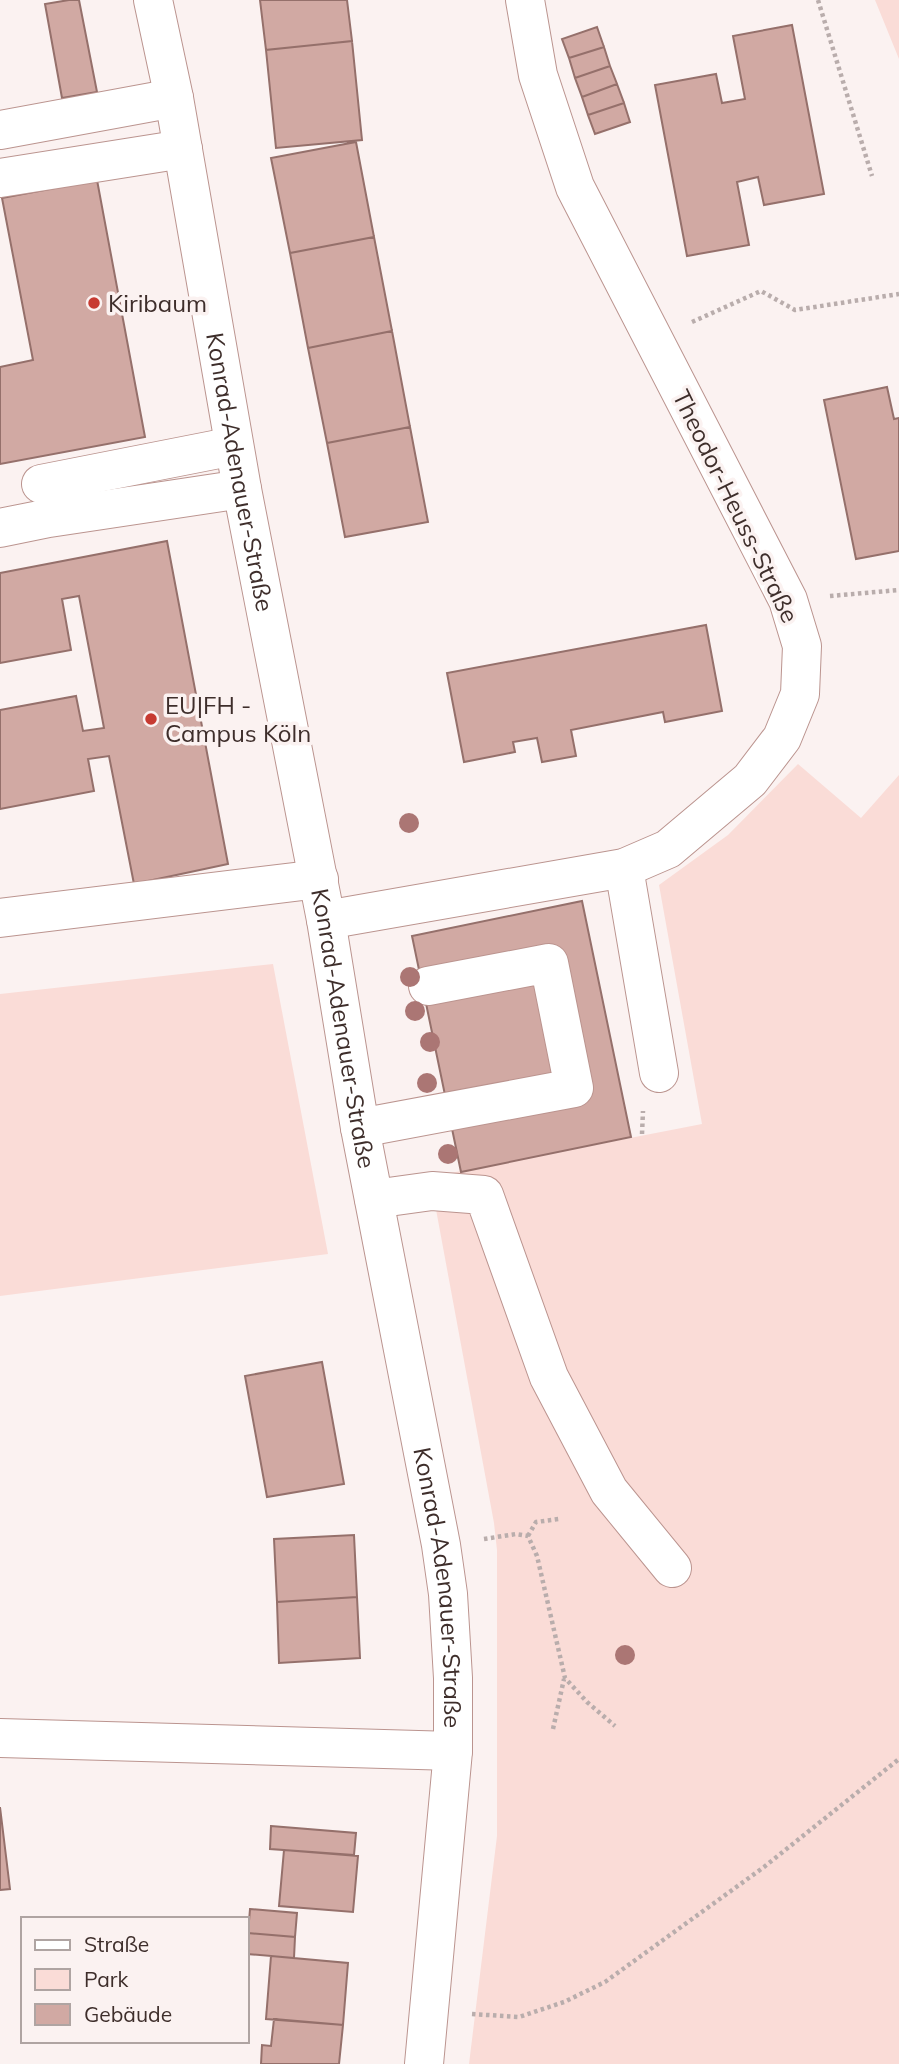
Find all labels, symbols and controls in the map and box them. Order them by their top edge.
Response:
place label: Kiribaum [108,288,207,318]
marker: Kiribaum [86,295,102,311]
street label: Konrad-Adenauer-Straße [200,330,281,614]
street label: Theodor-Heuss-Straße [667,385,805,627]
place label: EU|FH - Campus Köln [165,690,311,748]
marker: EU|FH - Campus Köln [143,711,159,727]
street label: Konrad-Adenauer-Straße [305,886,382,1171]
street label: Konrad-Adenauer-Straße [407,1445,468,1728]
legend [21,1917,248,2043]
text: Straße [84,1931,149,1957]
text: Park [84,1966,128,1992]
text: Gebäude [84,2001,172,2027]

